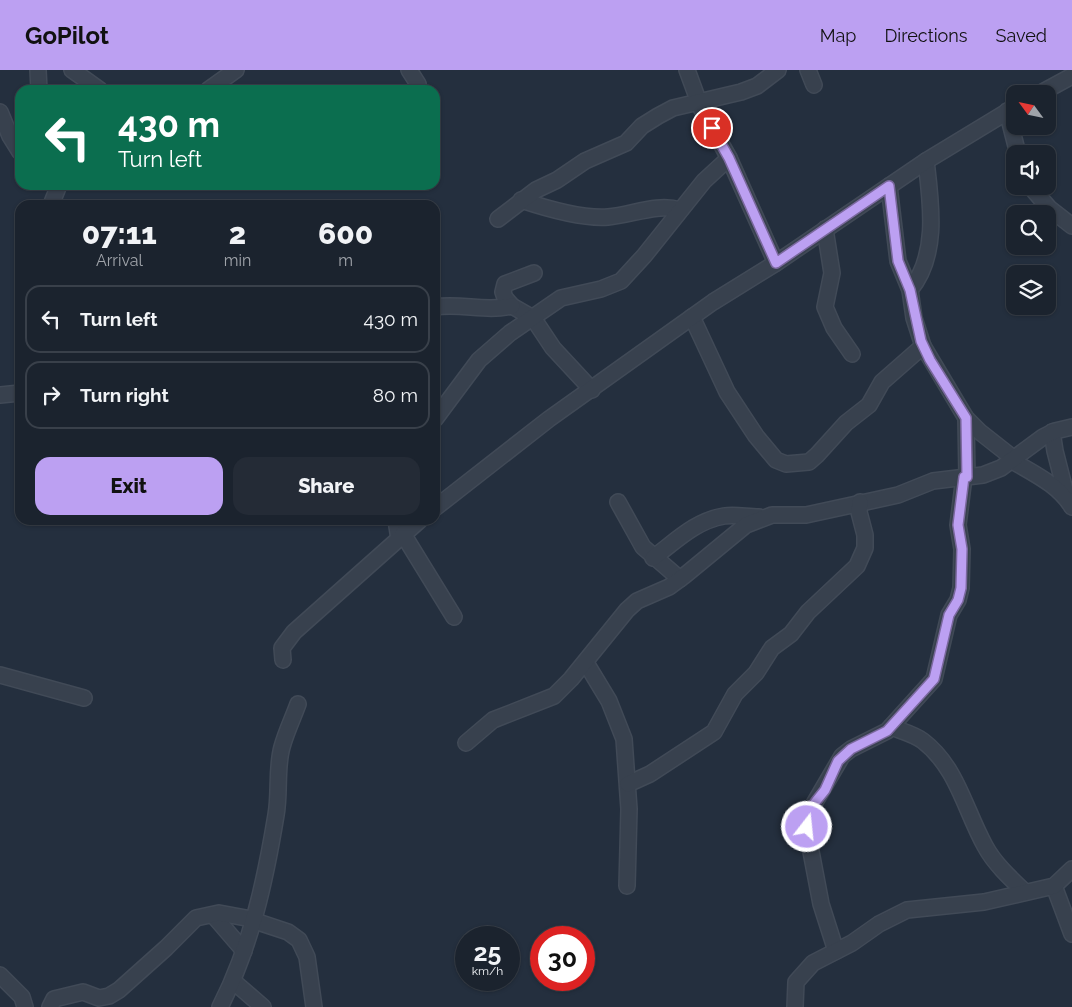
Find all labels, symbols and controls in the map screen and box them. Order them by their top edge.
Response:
text: GoPilot [25,21,109,50]
text: Map [820,25,856,46]
text: Directions [884,25,968,46]
text: Saved [996,25,1047,46]
north arrow [1006,85,1056,135]
map controls [1006,85,1056,315]
text: 430 m [118,104,220,145]
icon: left [35,105,100,170]
pin [691,107,733,149]
icon: arrive [698,114,726,142]
button: sound [1006,145,1056,195]
text: Turn left [118,146,202,172]
button: search [1006,205,1056,255]
text: 07:11 [82,216,157,251]
text: 2 [229,216,246,251]
text: 600 [318,216,373,251]
text: Arrival [96,251,143,270]
text: min [224,251,251,270]
text: m [338,251,353,270]
button: layers [1006,265,1056,315]
icon: left [37,305,65,333]
text: Turn left [80,308,157,330]
text: 430 m [364,308,418,330]
icon: right [37,381,65,409]
text: Turn right [80,384,169,406]
text: 80 m [373,384,418,406]
button: Exit [35,457,223,515]
button: Share [233,457,420,515]
position arrow [780,800,832,852]
speed limit sign: 30 [530,926,595,991]
text: 25 [474,937,501,967]
text: km/h [472,964,503,978]

